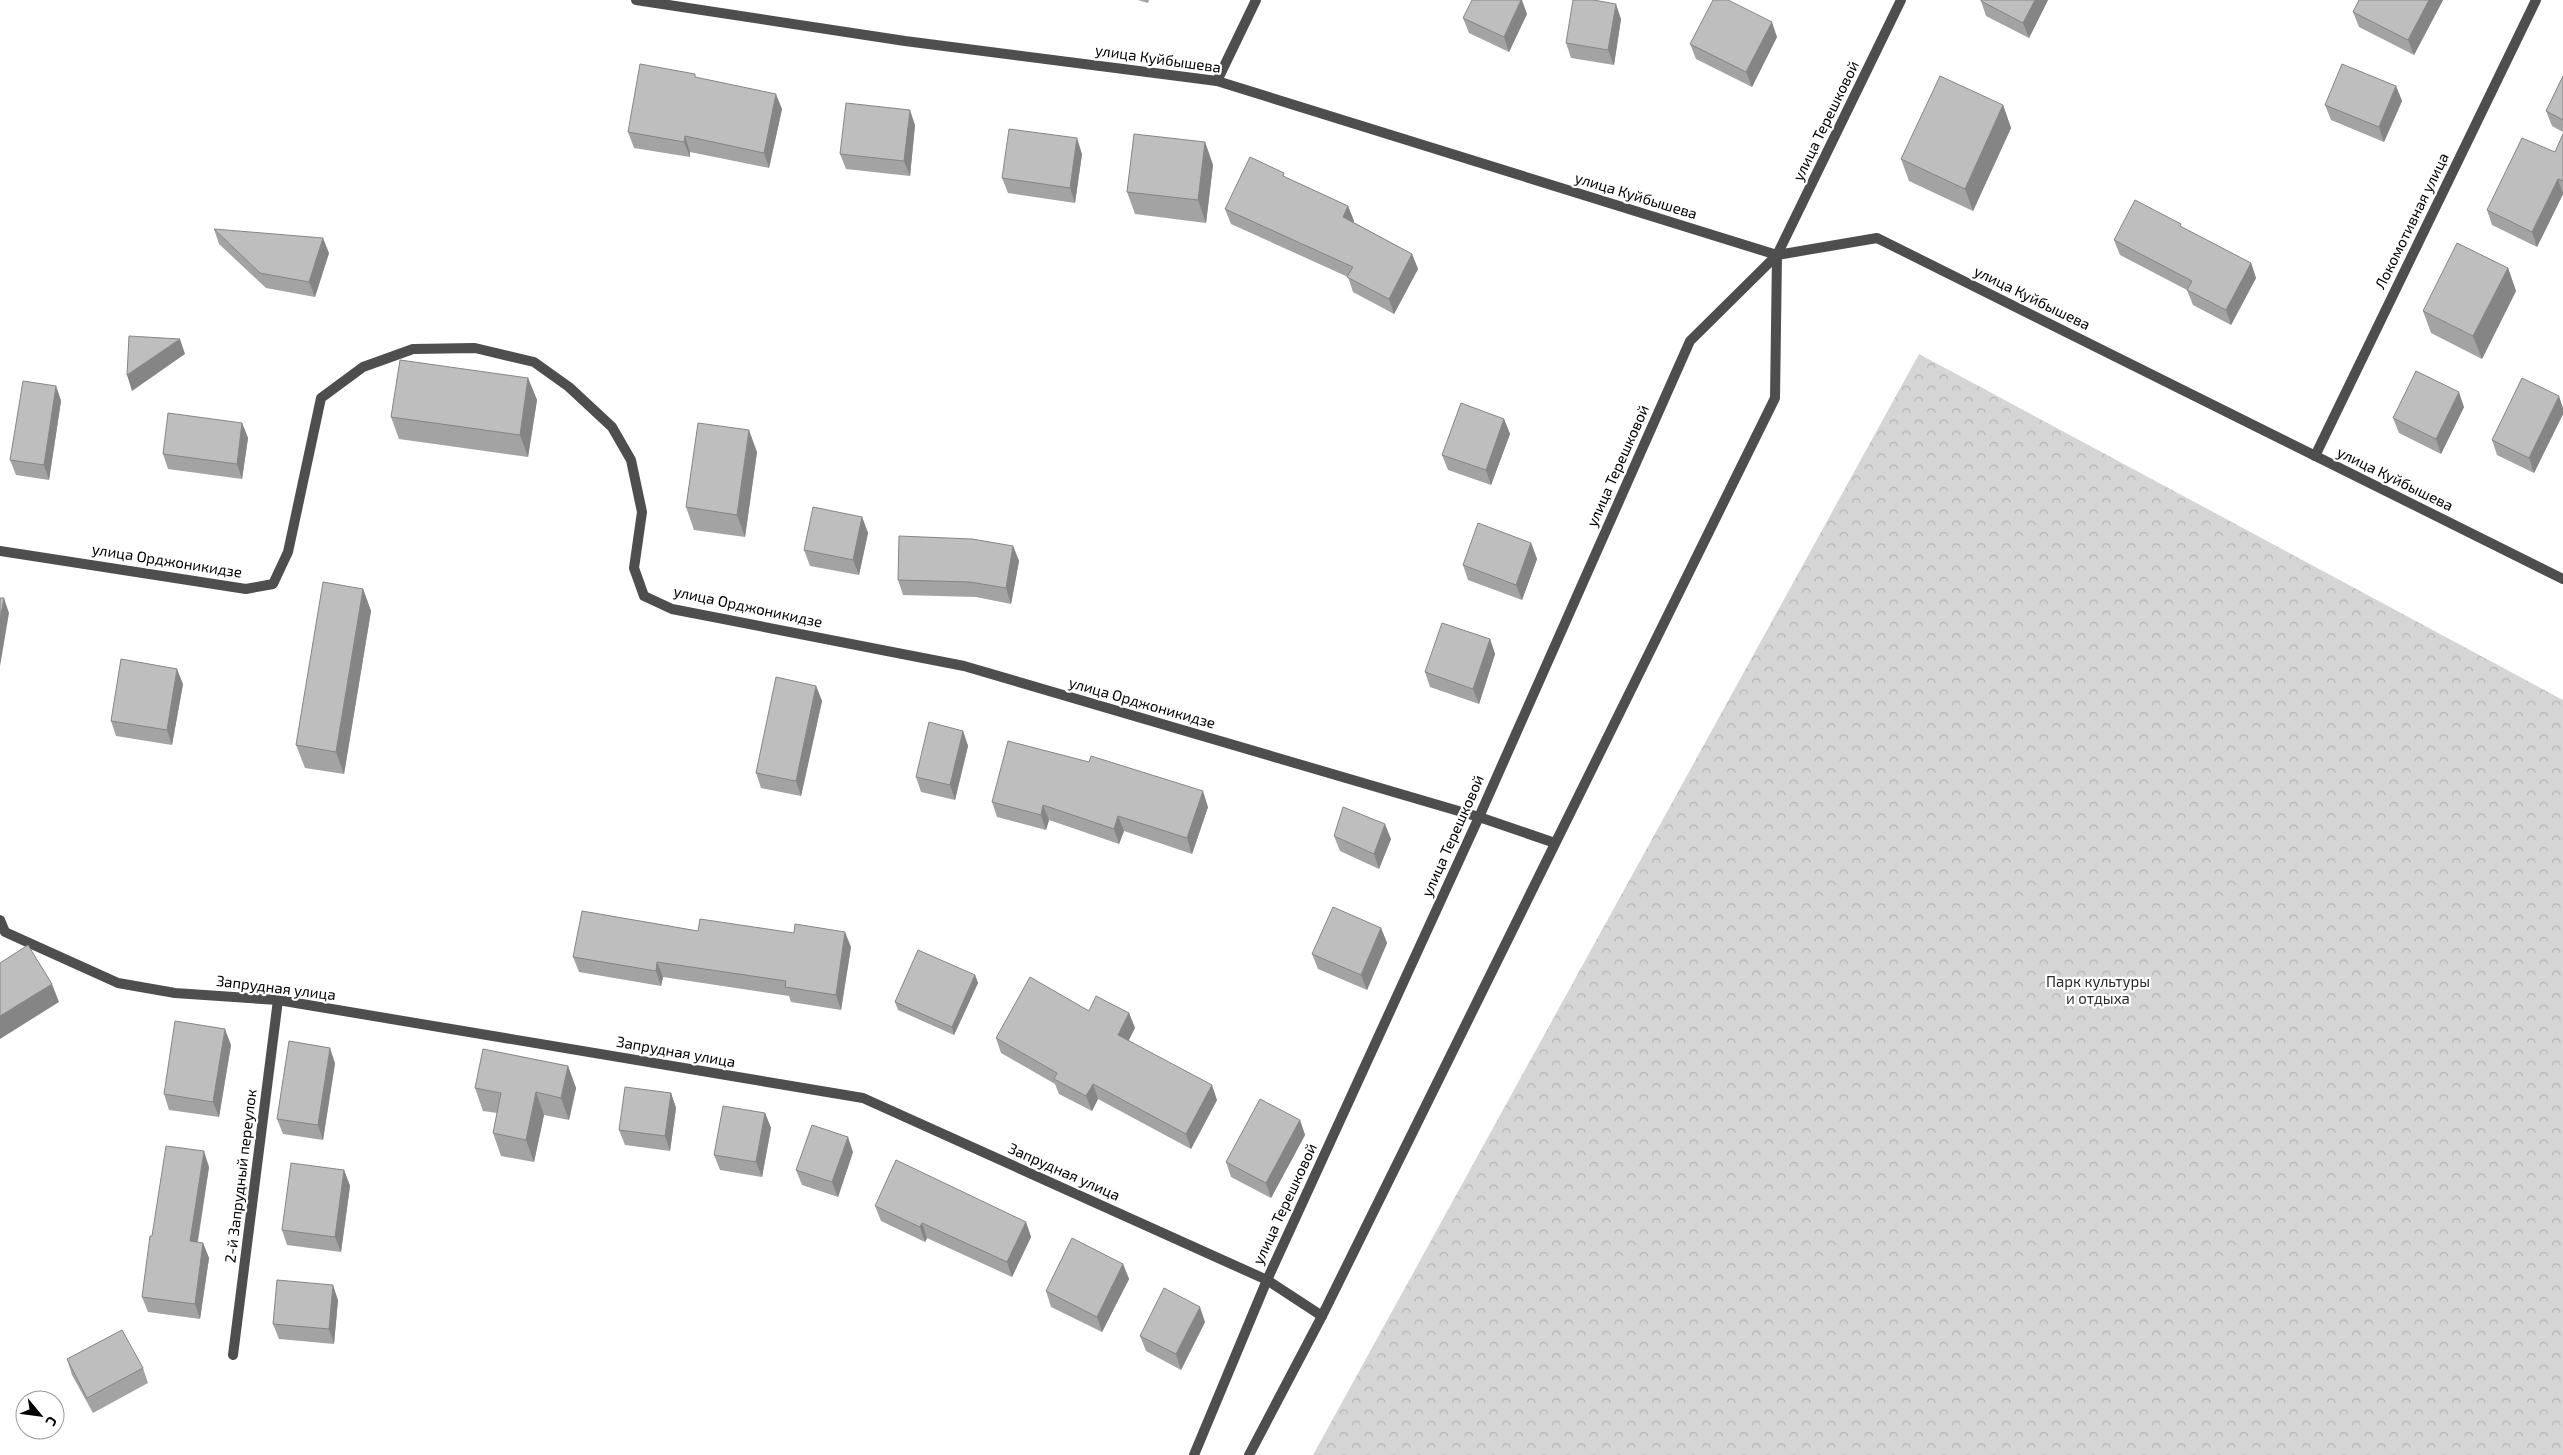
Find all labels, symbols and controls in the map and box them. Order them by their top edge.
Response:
street label: улица Куйбышева [1094,40,1222,77]
street label: улица Терешковой [1788,57,1863,184]
street label: Локомотивная улица [2370,149,2453,292]
street label: улица Куйбышева [1573,168,1700,223]
street label: улица Куйбышева [1971,261,2093,334]
street label: улица Терешковой [1582,402,1653,530]
street label: улица Куйбышева [2334,442,2456,515]
street label: улица Орджоникидзе [91,539,244,582]
street label: улица Орджоникидзе [672,581,824,632]
street label: улица Орджоникидзе [1067,672,1218,733]
street label: улица Терешковой [1417,772,1488,900]
street label: Запрудная улица [215,971,337,1004]
park label: Парк культуры и отдыха [2046,972,2150,1007]
street label: Запрудная улица [615,1032,737,1071]
street label: 2-й Запрудный переулок [220,1088,261,1264]
street label: Запрудная улица [1005,1138,1123,1205]
street label: улица Терешковой [1248,1140,1321,1267]
north arrow [15,1390,65,1440]
text: С [42,1414,61,1429]

